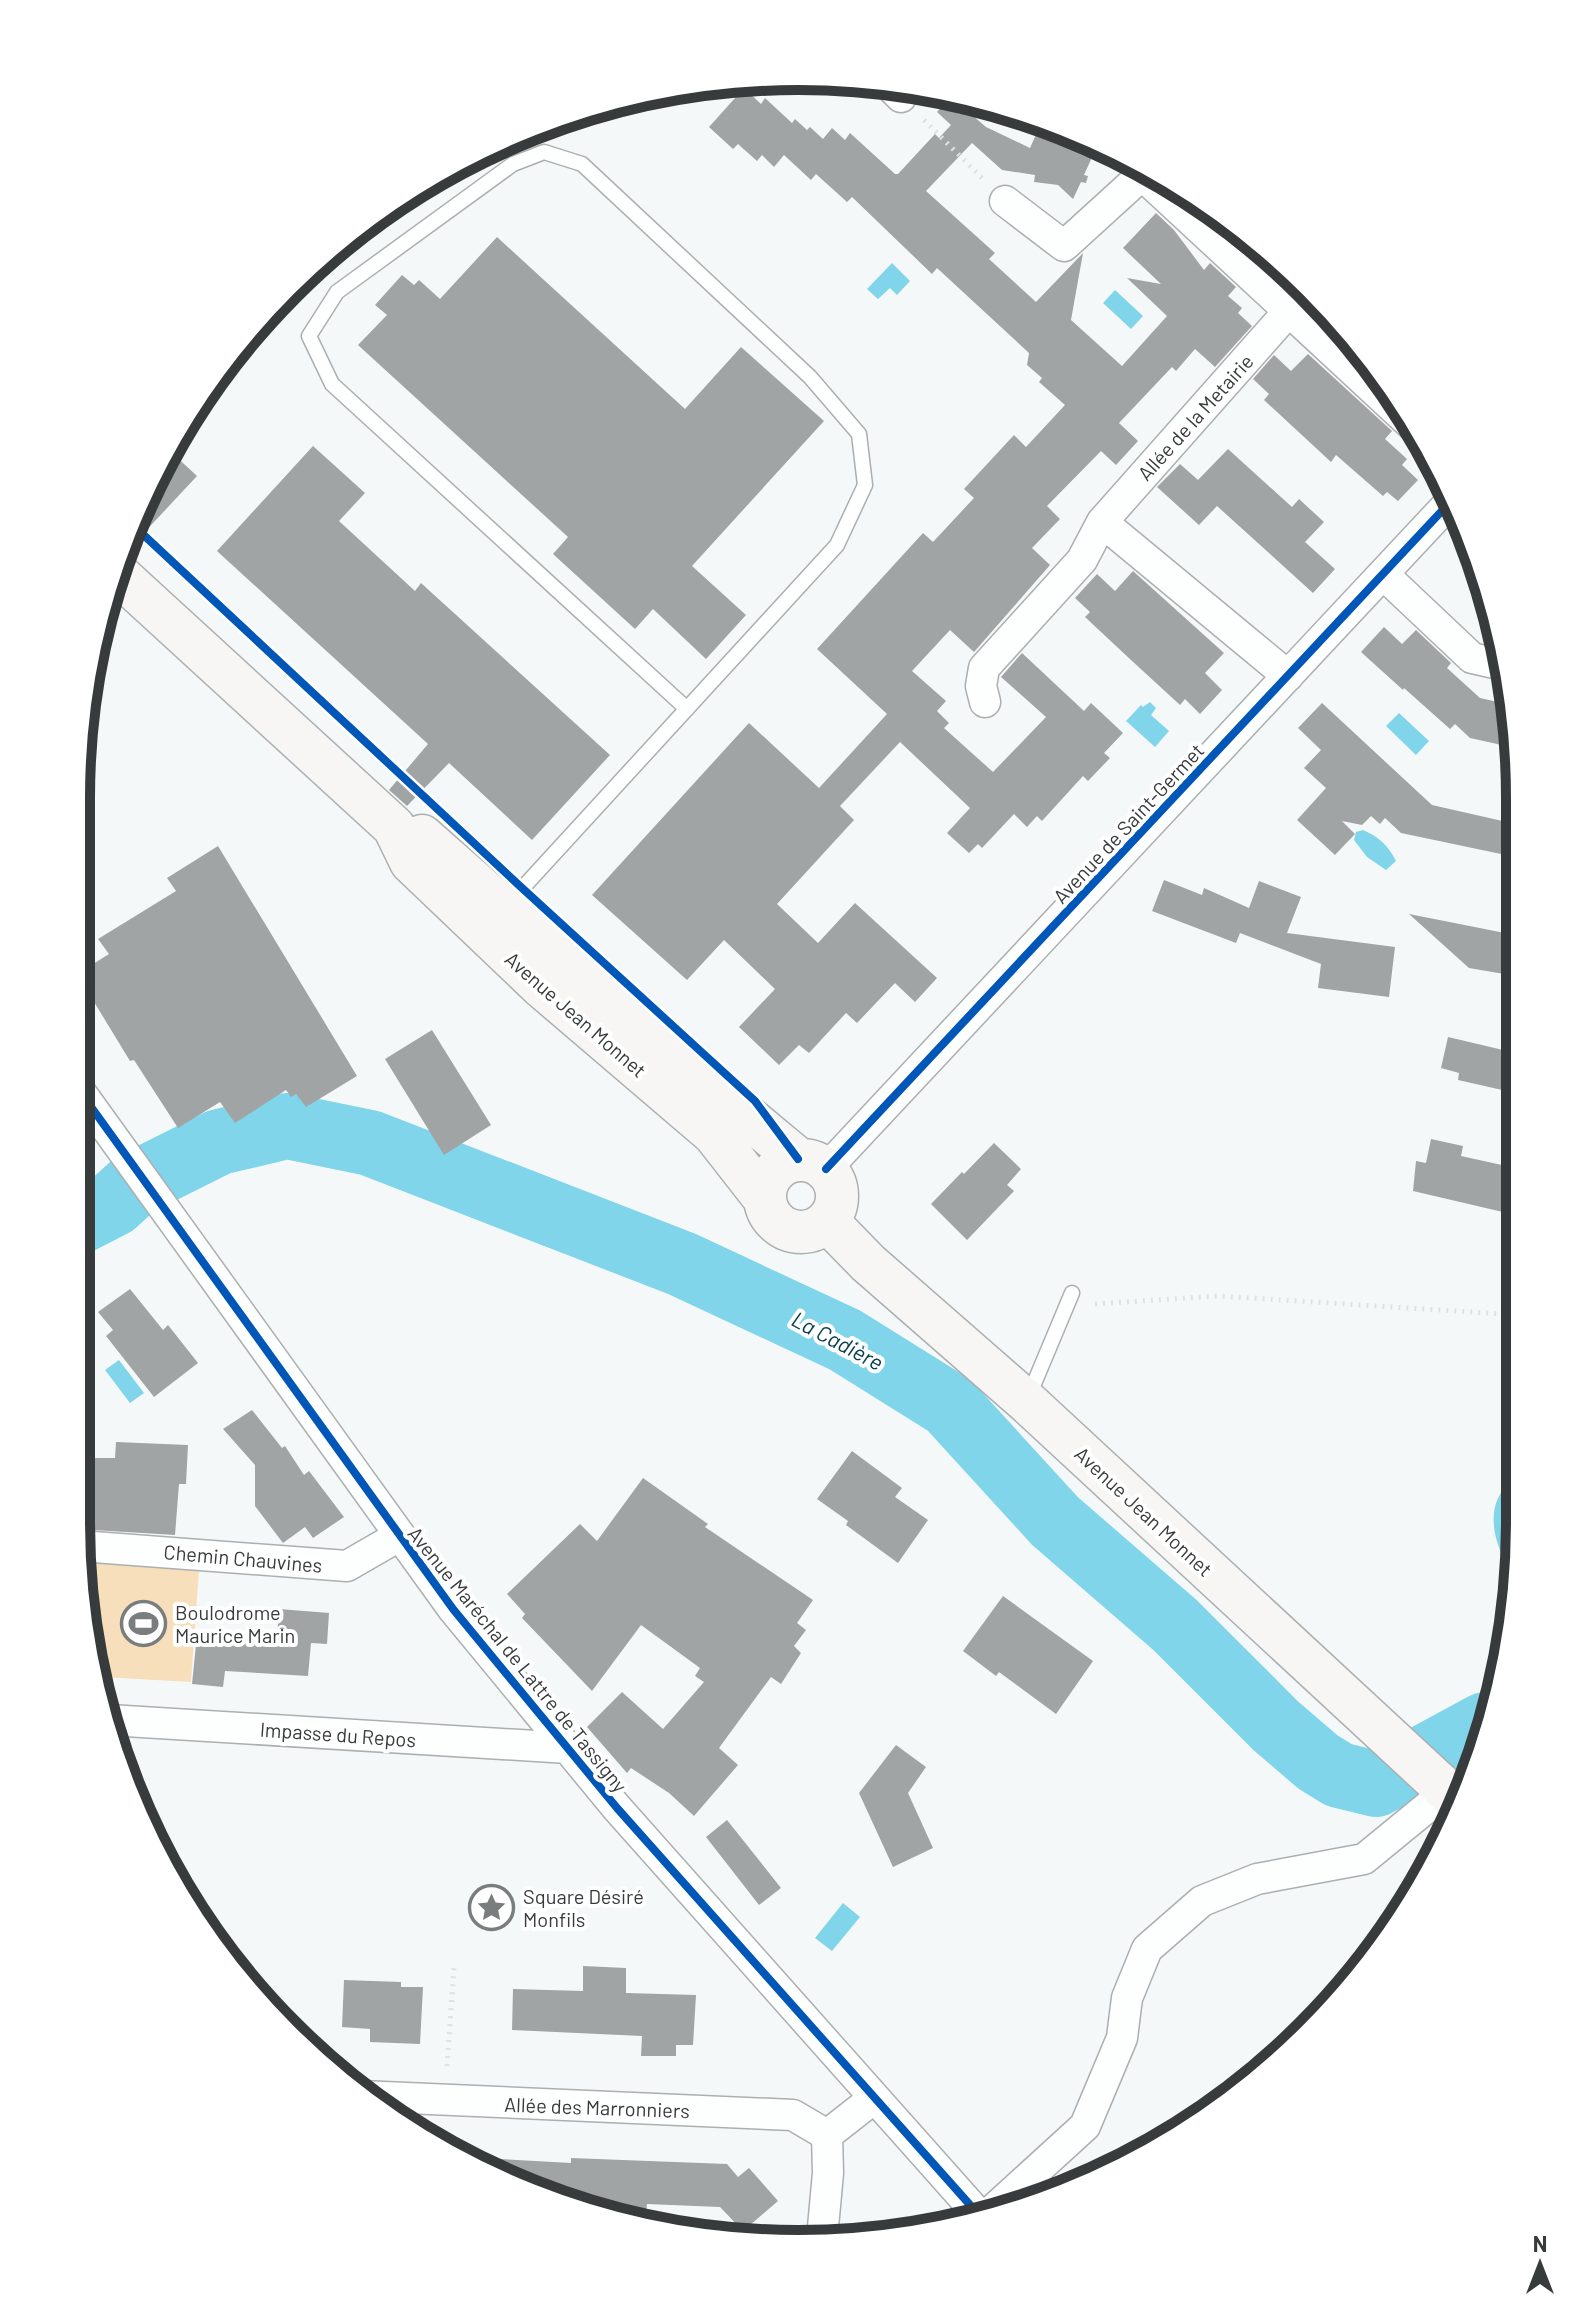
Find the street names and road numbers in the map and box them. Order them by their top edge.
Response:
street label: Allée de la Metairie [1132,349,1258,485]
street label: Avenue de Saint-Germet [1048,738,1208,908]
street label: Avenue Jean Monnet [501,946,651,1082]
street label: Avenue Jean Monnet [1070,1441,1218,1581]
street label: Avenue Maréchal de Lattre de Tassigny [403,1521,633,1797]
street label: Chemin Chauvines [163,1539,323,1577]
street label: Impasse du Repos [259,1717,417,1751]
street label: Allée des Marronniers [504,2092,690,2122]

